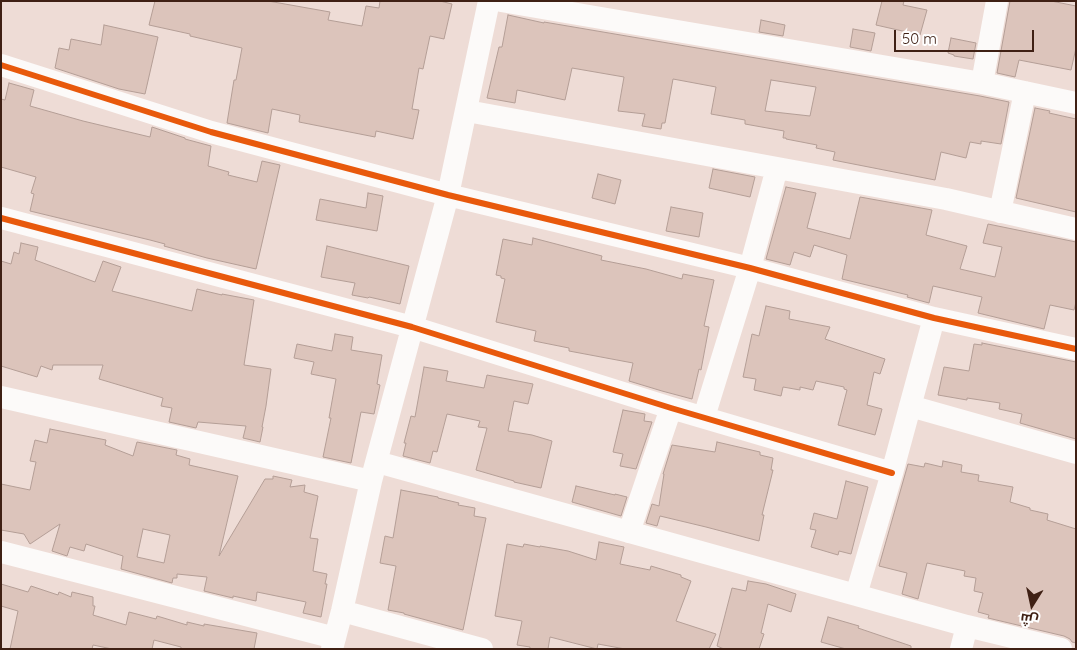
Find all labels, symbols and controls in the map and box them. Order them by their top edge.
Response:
scale bar [897,20,1037,52]
text: 50 m [902,29,937,48]
north arrow [1007,580,1057,630]
text: ش [1019,609,1040,630]

